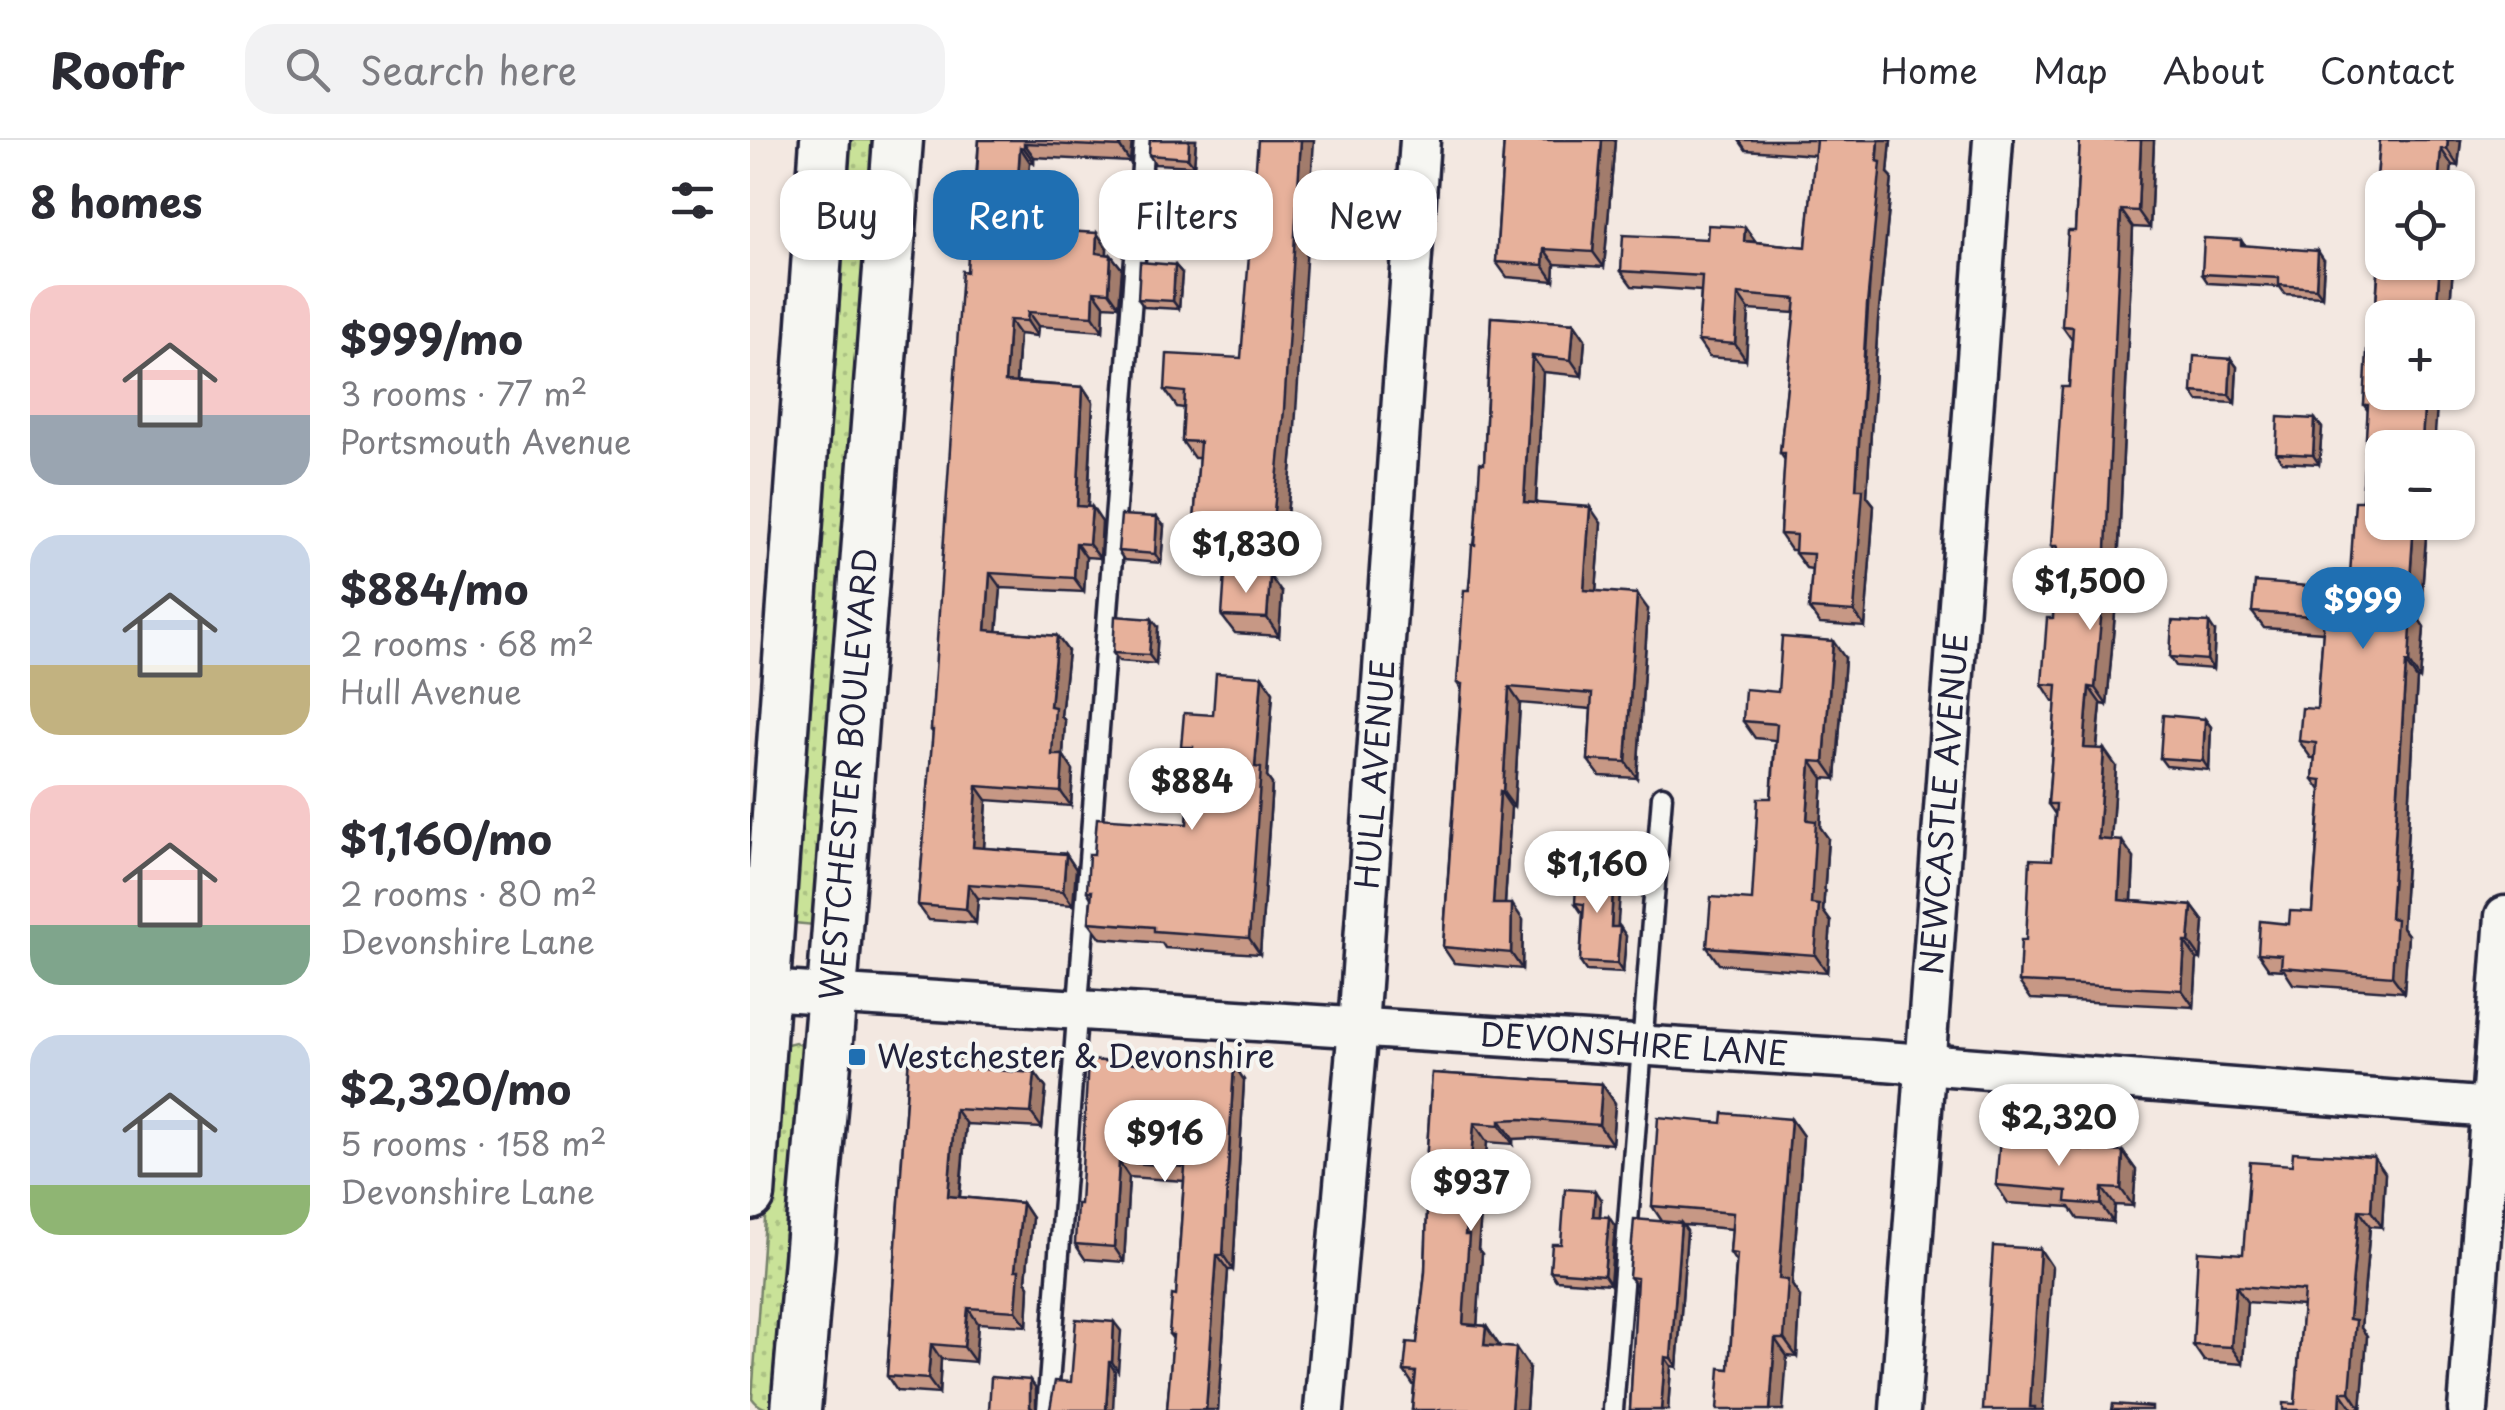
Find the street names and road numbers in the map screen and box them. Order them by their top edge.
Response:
street label: WESTCHESTER BOULEVARD [806,546,888,1002]
street label: NEWCASTLE AVENUE [1906,631,1979,976]
street label: HULL AVENUE [1342,658,1406,890]
street label: DEVONSHIRE LANE [1479,1009,1790,1077]

